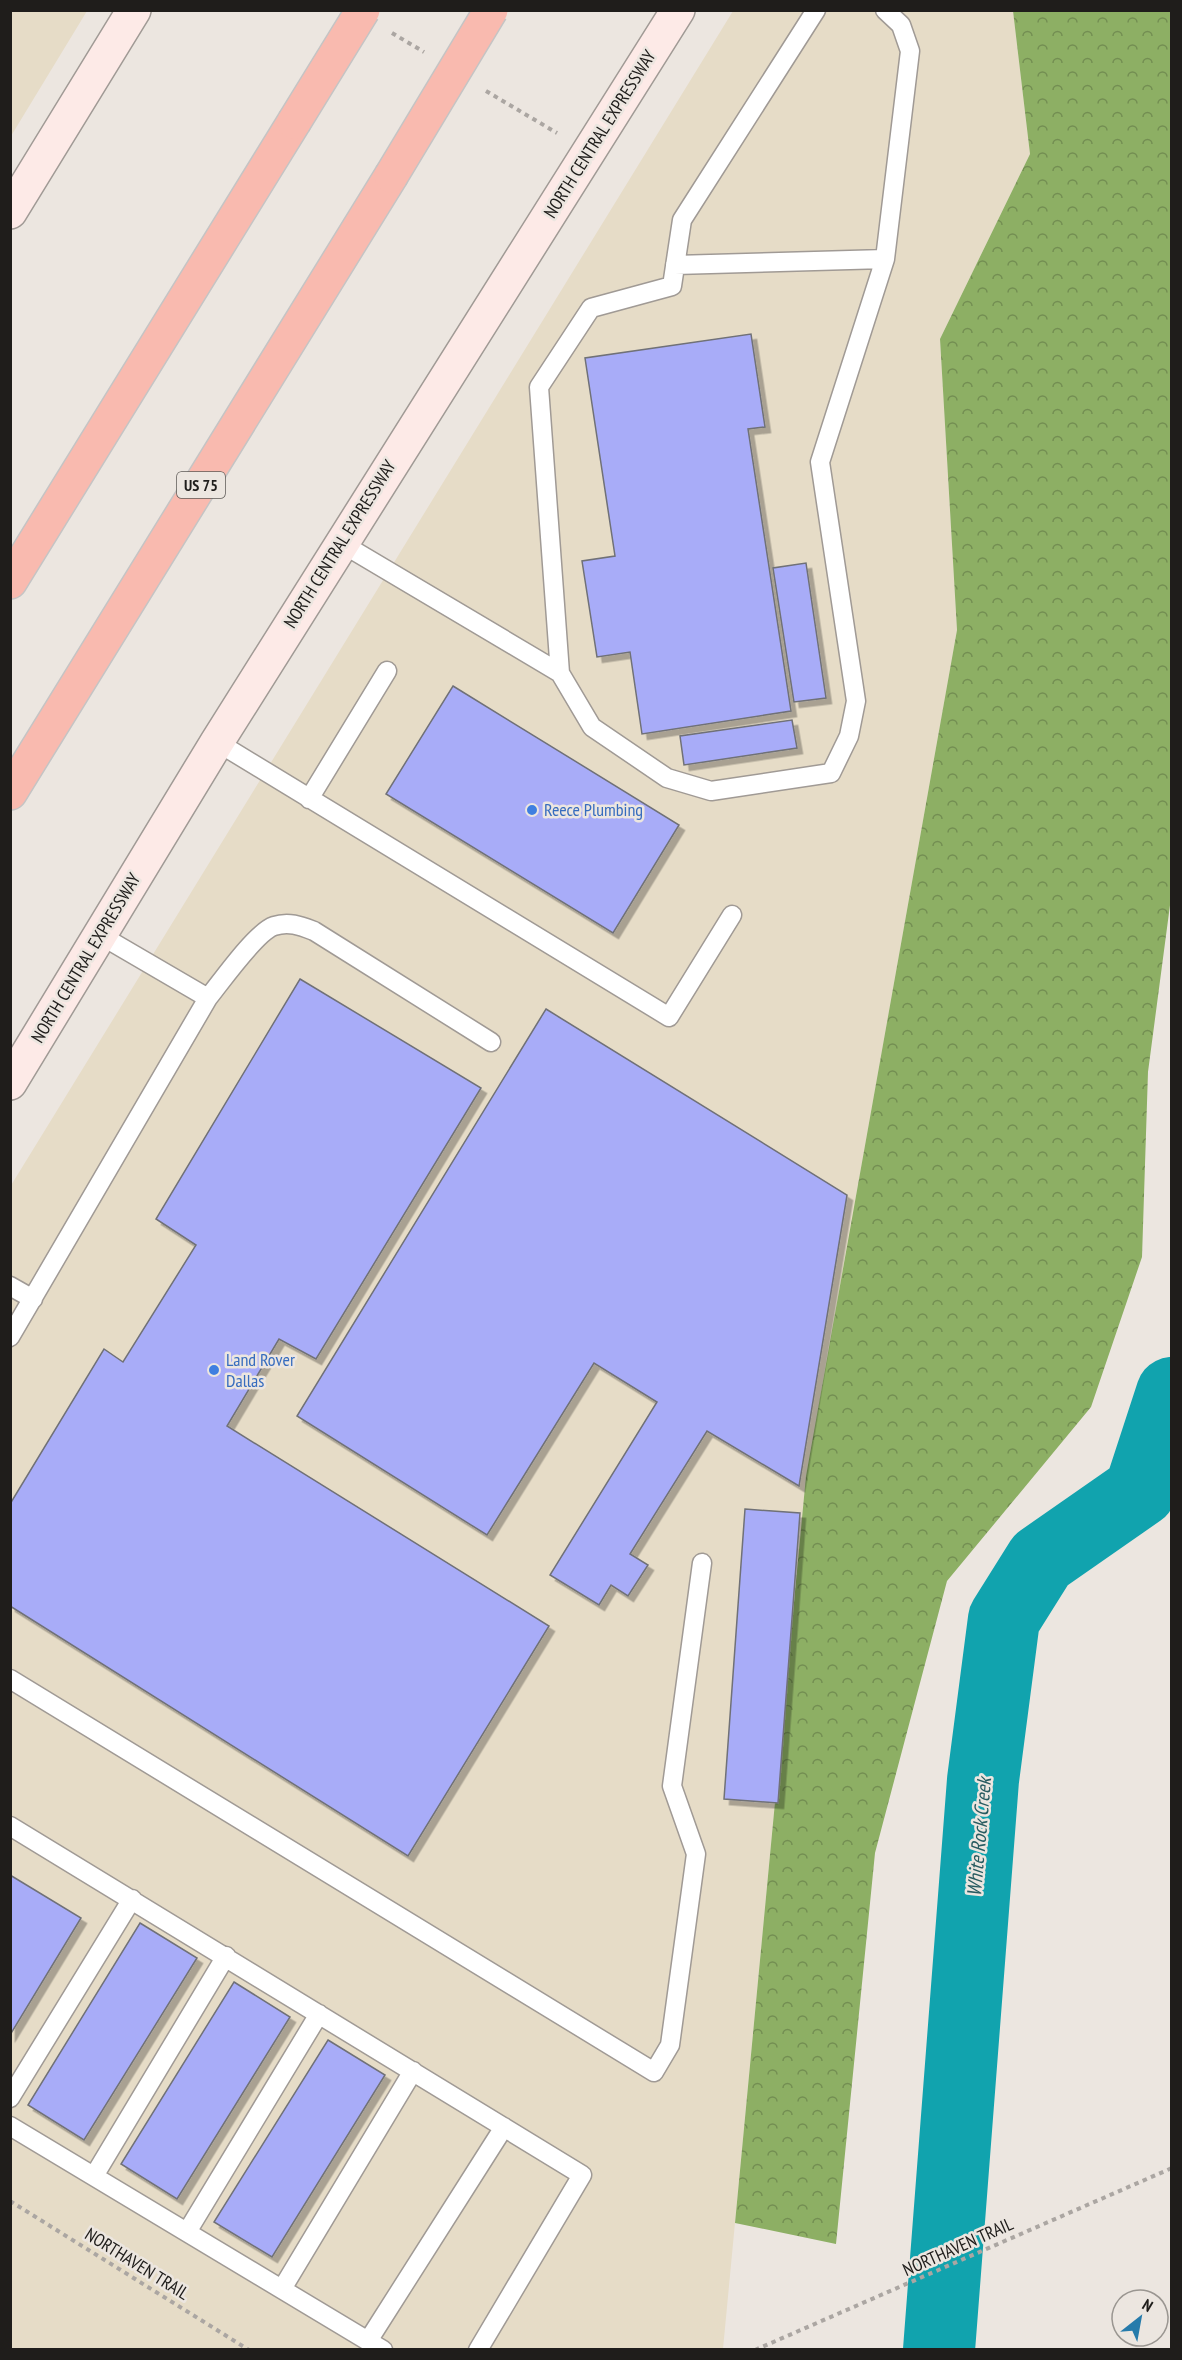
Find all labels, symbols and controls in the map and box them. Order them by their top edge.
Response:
street label: NORTH CENTRAL EXPRESSWAY [538,45,661,222]
street label: NORTH CENTRAL EXPRESSWAY [278,455,401,632]
road number: US 75 [177,472,225,498]
place label: Reece Plumbing [544,798,643,821]
marker: Reece Plumbing [525,803,539,817]
street label: NORTH CENTRAL EXPRESSWAY [26,868,146,1047]
place label: Land Rover Dallas [226,1348,295,1392]
marker: Land Rover Dallas [207,1363,221,1377]
water label: White Rock Creek [961,1774,997,1897]
street label: NORTHAVEN TRAIL [899,2212,1017,2281]
street label: NORTHAVEN TRAIL [81,2222,194,2305]
north arrow [1110,2288,1170,2348]
text: N [1139,2294,1157,2316]

